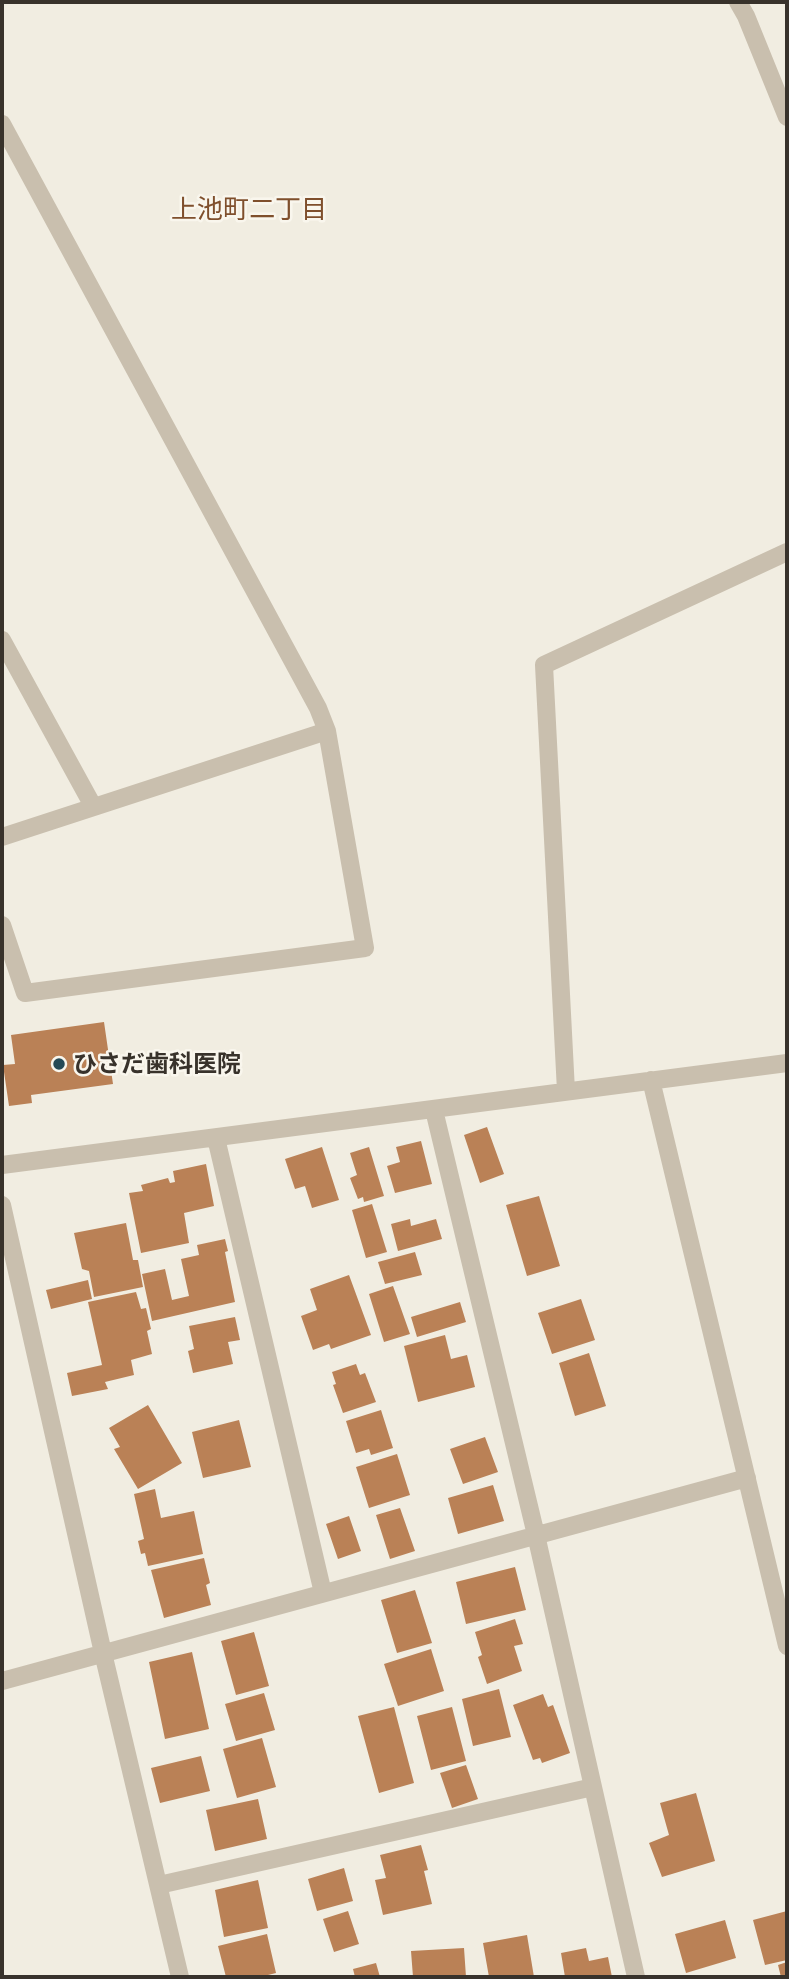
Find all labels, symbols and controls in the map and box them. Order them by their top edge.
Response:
district label: 上池町二丁目 [171,193,327,225]
place label: ひさだ歯科医院 [73,1050,241,1078]
marker: ひさだ歯科医院 [51,1056,67,1072]

